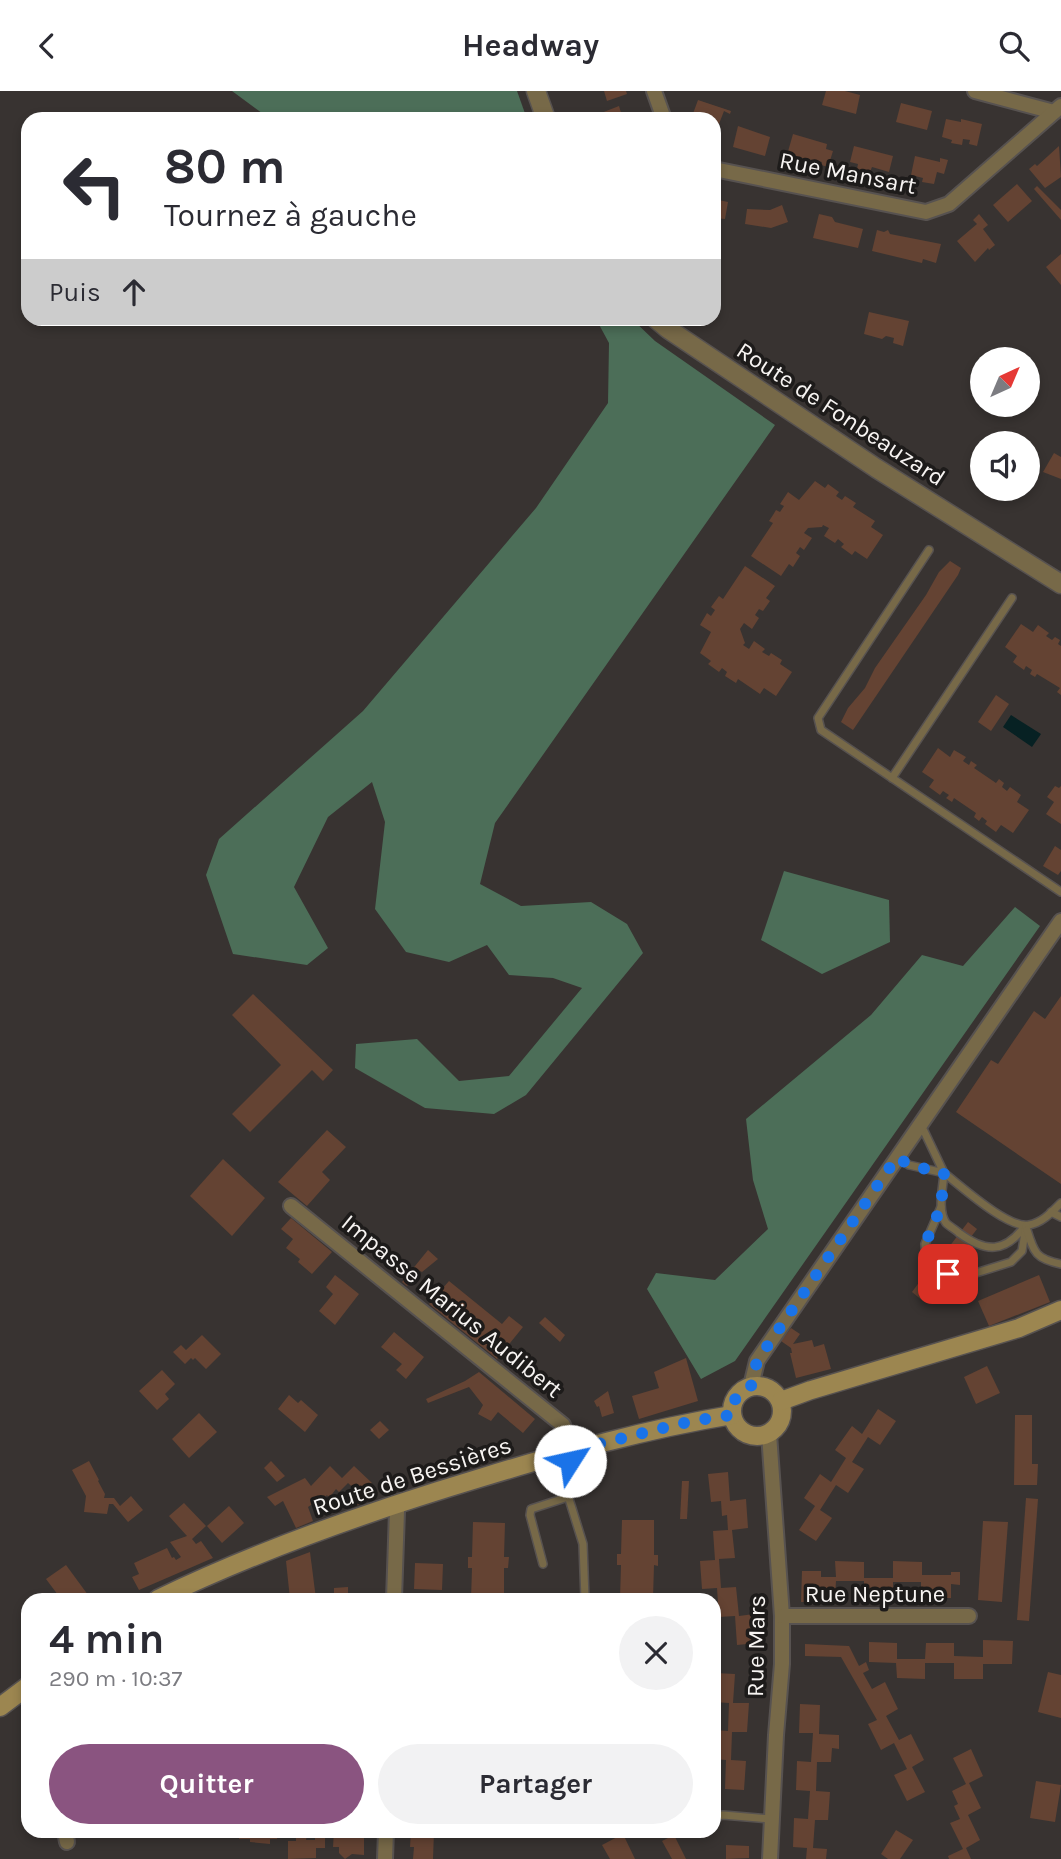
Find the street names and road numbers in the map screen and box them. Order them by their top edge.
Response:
street label: Rue Mansart [777,146,919,200]
street label: Route de Fonbeauzard [732,336,950,492]
street label: Impasse Marius Audibert [336,1208,568,1404]
street label: Route de Bessières [309,1431,515,1521]
street label: Rue Neptune [805,1580,945,1608]
street label: Rue Mars [741,1595,771,1697]

